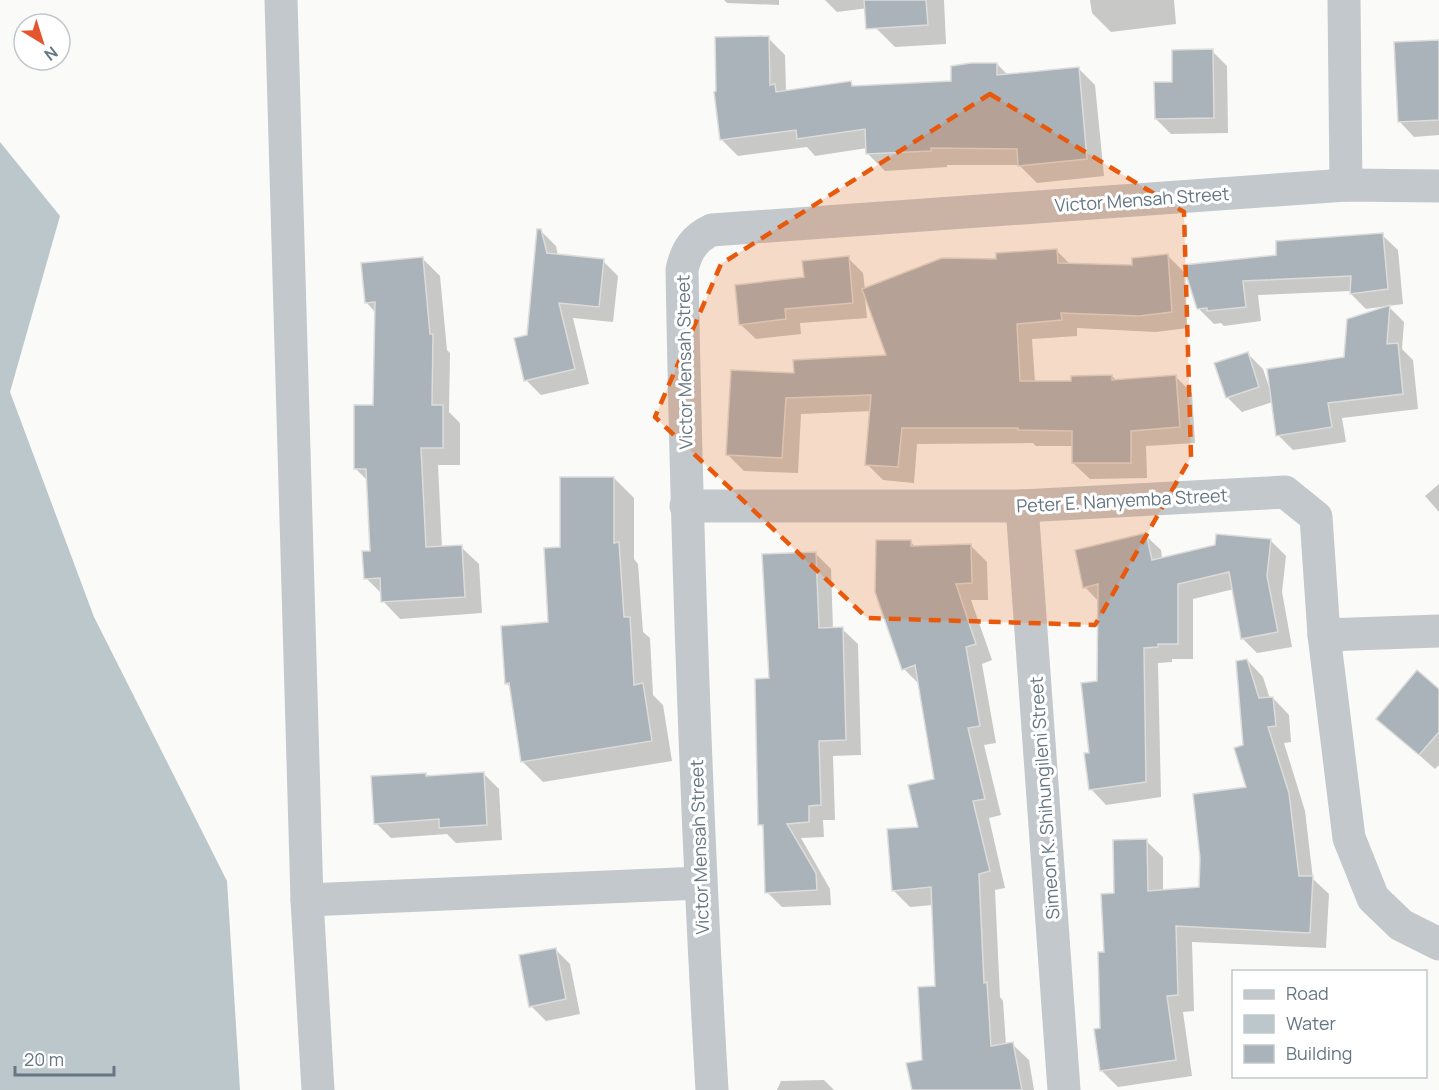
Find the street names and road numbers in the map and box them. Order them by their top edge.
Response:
street label: Victor Mensah Street [1054,181,1230,217]
street label: Victor Mensah Street [670,274,698,450]
street label: Peter E. Nanyemba Street [1016,482,1228,518]
street label: Simeon K. Shihungileni Street [1024,676,1064,920]
street label: Victor Mensah Street [684,759,714,935]

